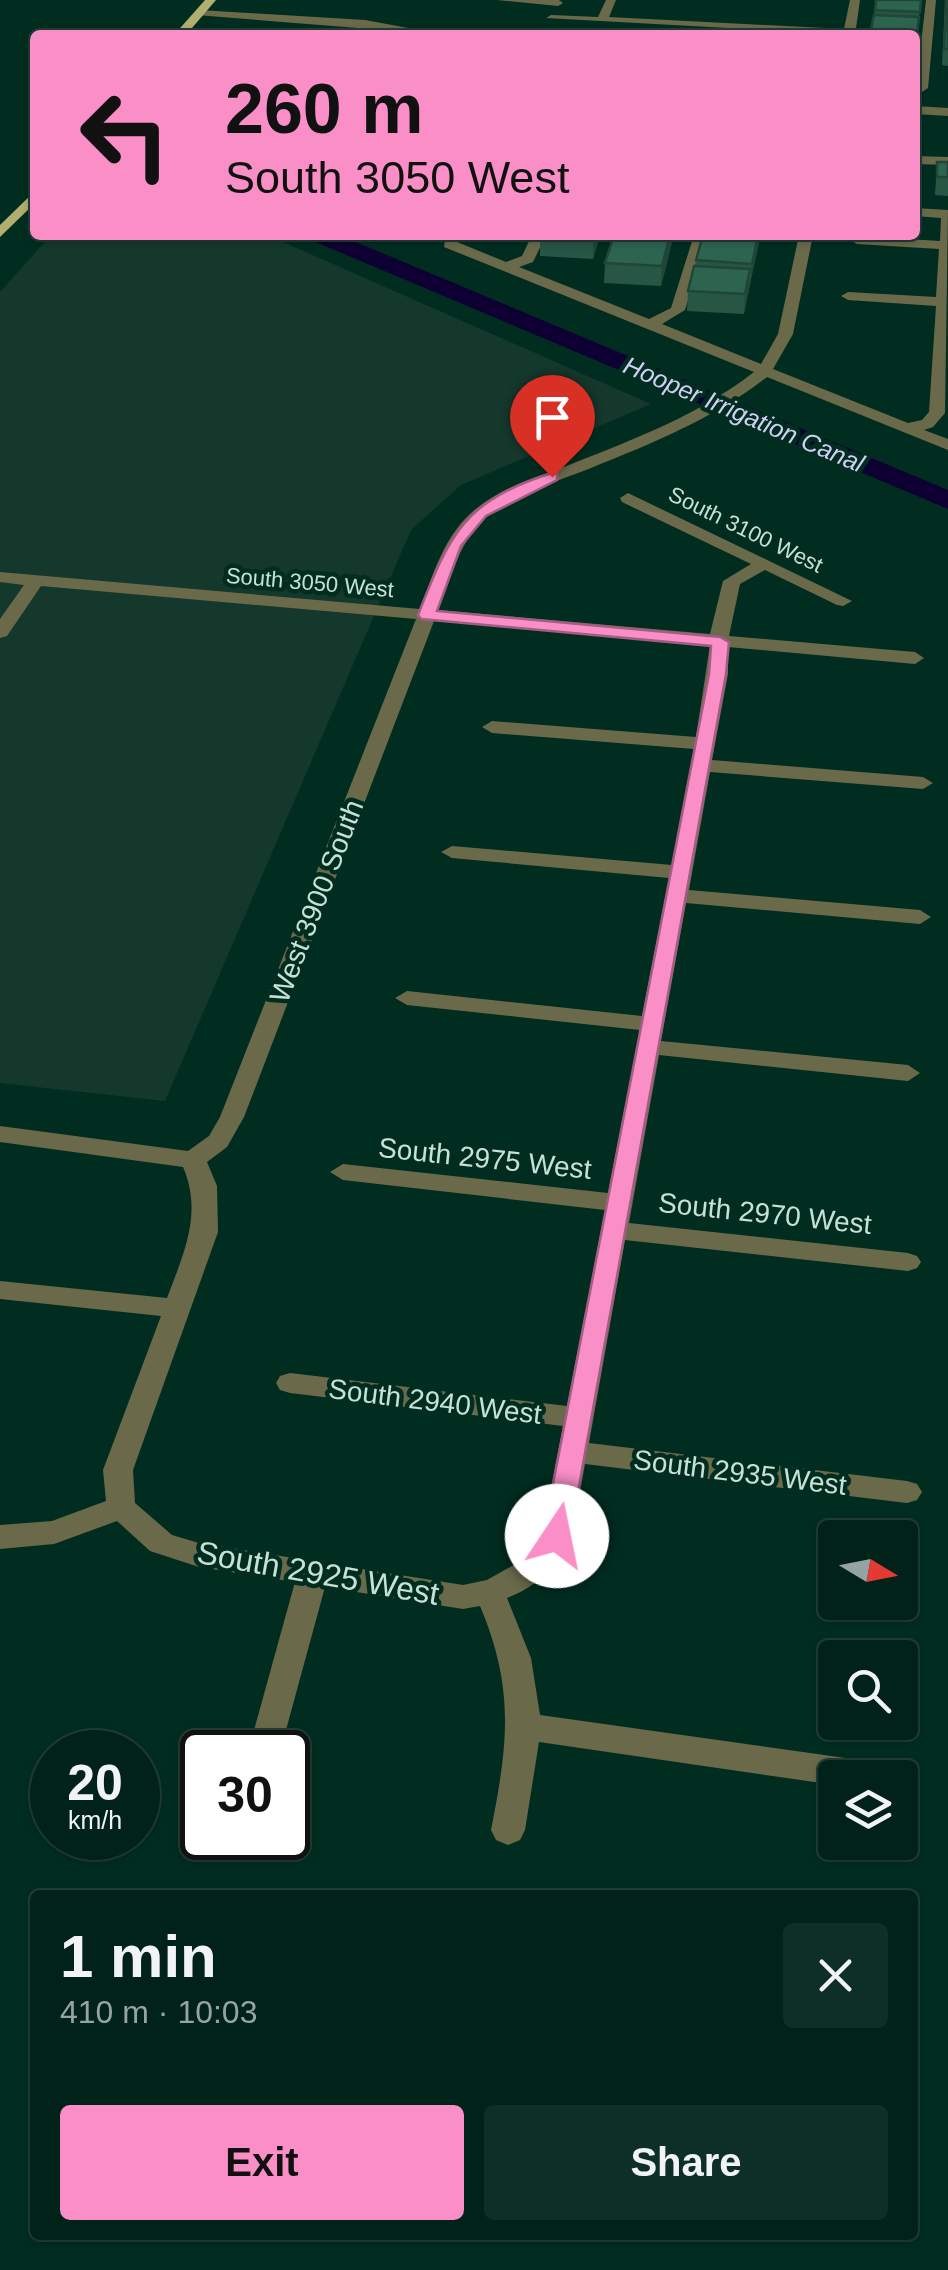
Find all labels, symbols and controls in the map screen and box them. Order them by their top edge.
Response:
icon: left [60,70,190,200]
text: 260 m [225,70,423,148]
text: South 3050 West [225,152,569,203]
water label: Hooper Irrigation Canal [620,351,870,478]
pin [510,375,595,478]
icon: arrive [525,390,580,445]
street label: South 3100 West [665,481,827,578]
street label: South 3050 West [225,563,395,602]
street label: West 3900 South [264,796,369,1007]
street label: South 2975 West [377,1132,593,1185]
street label: South 2970 West [657,1187,873,1240]
street label: South 2940 West [327,1373,543,1430]
street label: South 2935 West [632,1444,848,1501]
position arrow [505,1484,609,1588]
north arrow [818,1520,918,1620]
map controls [818,1520,918,1860]
street label: South 2925 West [194,1534,442,1612]
button: search [818,1640,918,1740]
speed limit sign: 30 [180,1730,310,1860]
text: 20 [67,1755,123,1811]
button: layers [818,1760,918,1860]
text: km/h [68,1806,122,1834]
text: 1 min [60,1923,217,1990]
button: close [783,1923,888,2028]
text: 410 m · 10:03 [60,1994,257,2030]
button: Exit [60,2105,464,2220]
button: Share [484,2105,888,2220]

